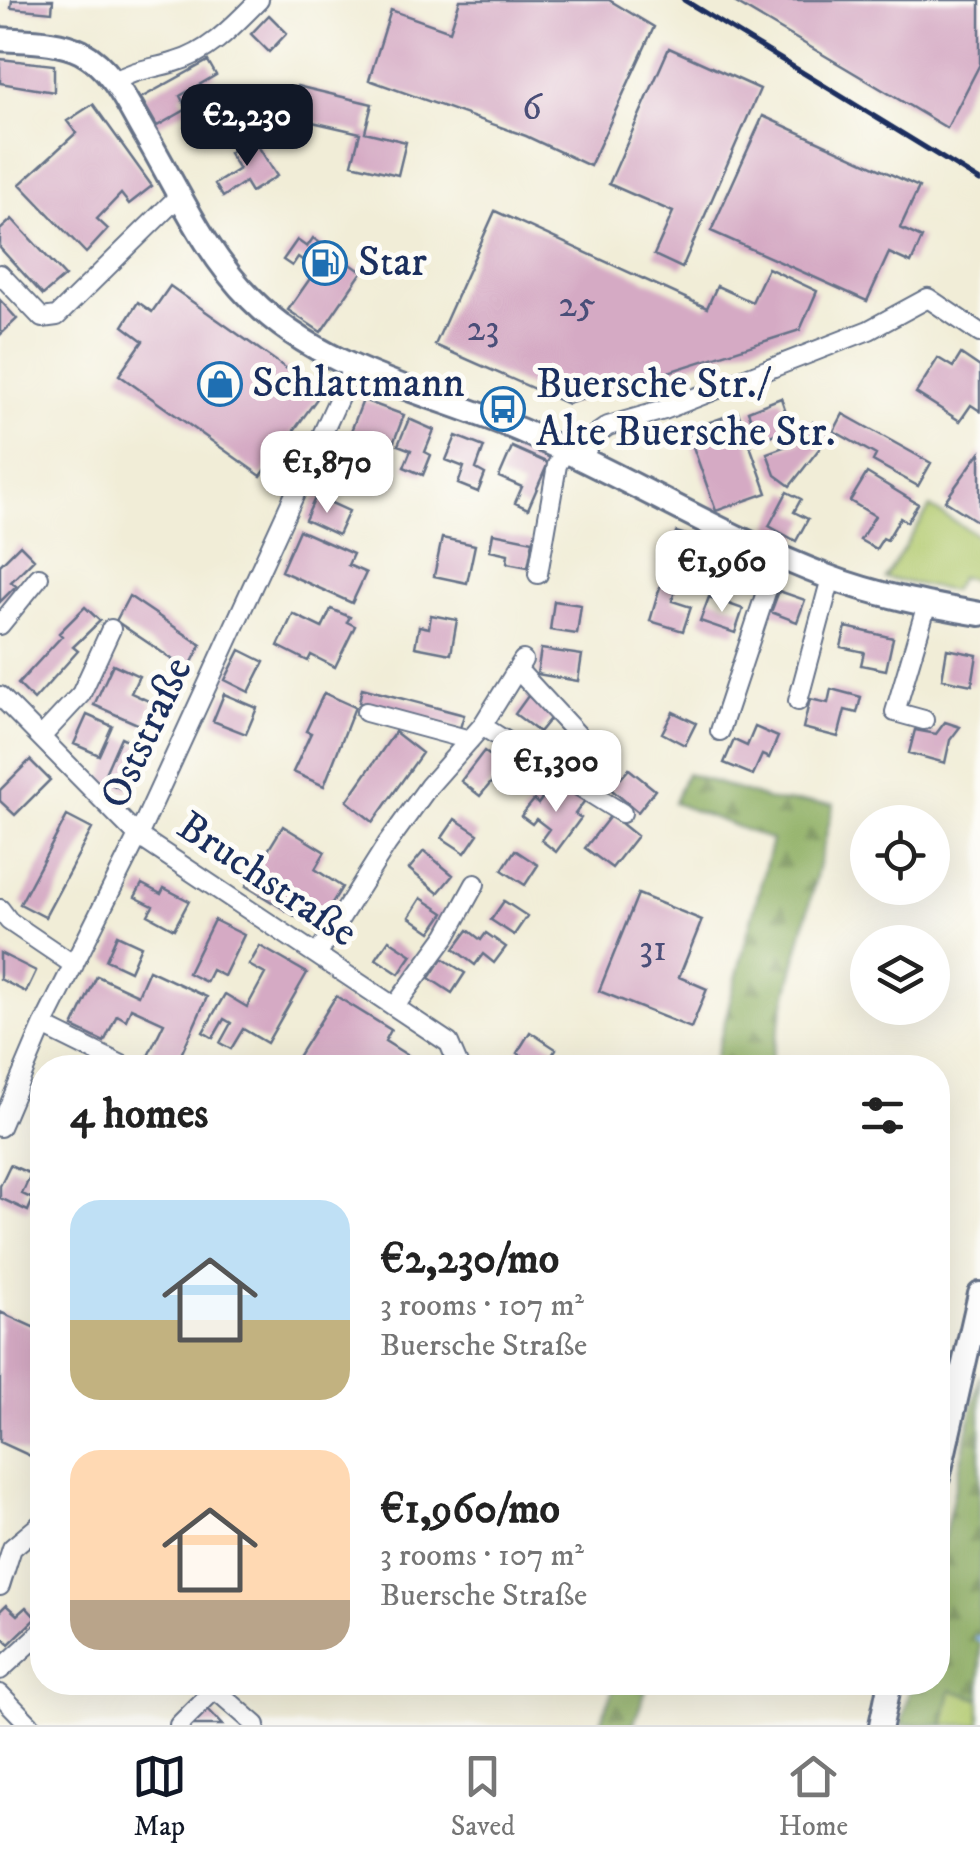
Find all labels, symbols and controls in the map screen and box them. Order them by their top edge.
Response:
pin: €2,230 [166,84,328,169]
house number: 6 [522,84,543,132]
text: €2,230 [203,96,291,136]
place label: Star [358,237,427,289]
fuel station icon: Star [302,240,348,286]
house number: 25 [558,281,596,329]
house number: 23 [467,305,499,353]
place label: Schlattmann [252,358,465,410]
place label: Buersche Str./ Alte Buersche Str. [536,359,836,459]
shop icon: Schlattmann [197,361,243,407]
bus stop icon: Buersche Str./ Alte Buersche Str. [480,386,526,432]
pin: €1,870 [246,431,408,516]
text: €1,870 [282,443,372,483]
pin: €1,960 [641,530,803,615]
text: €1,960 [678,542,766,582]
street label: Oststraße [89,649,205,817]
pin: €1,300 [475,730,637,815]
text: €1,300 [513,742,599,782]
street label: Bruchstraße [167,801,367,959]
map controls [850,805,950,1025]
button: locate [850,805,950,905]
house number: 31 [639,925,667,973]
button: layers [850,925,950,1025]
icon: filters [855,1088,910,1143]
text: 4 homes [70,1089,208,1141]
text: €2,230/mo [380,1234,559,1286]
icon: home [150,1240,270,1360]
text: 3 rooms · 107 m² [380,1286,584,1326]
text: Buersche Straße [380,1326,587,1366]
text: €1,960/mo [380,1484,560,1536]
icon: home [150,1490,270,1610]
text: 3 rooms · 107 m² [380,1536,584,1576]
text: Buersche Straße [380,1576,587,1616]
tab: Map [132,1749,187,1844]
tab: Saved [451,1749,515,1844]
tab: Home [779,1749,848,1844]

